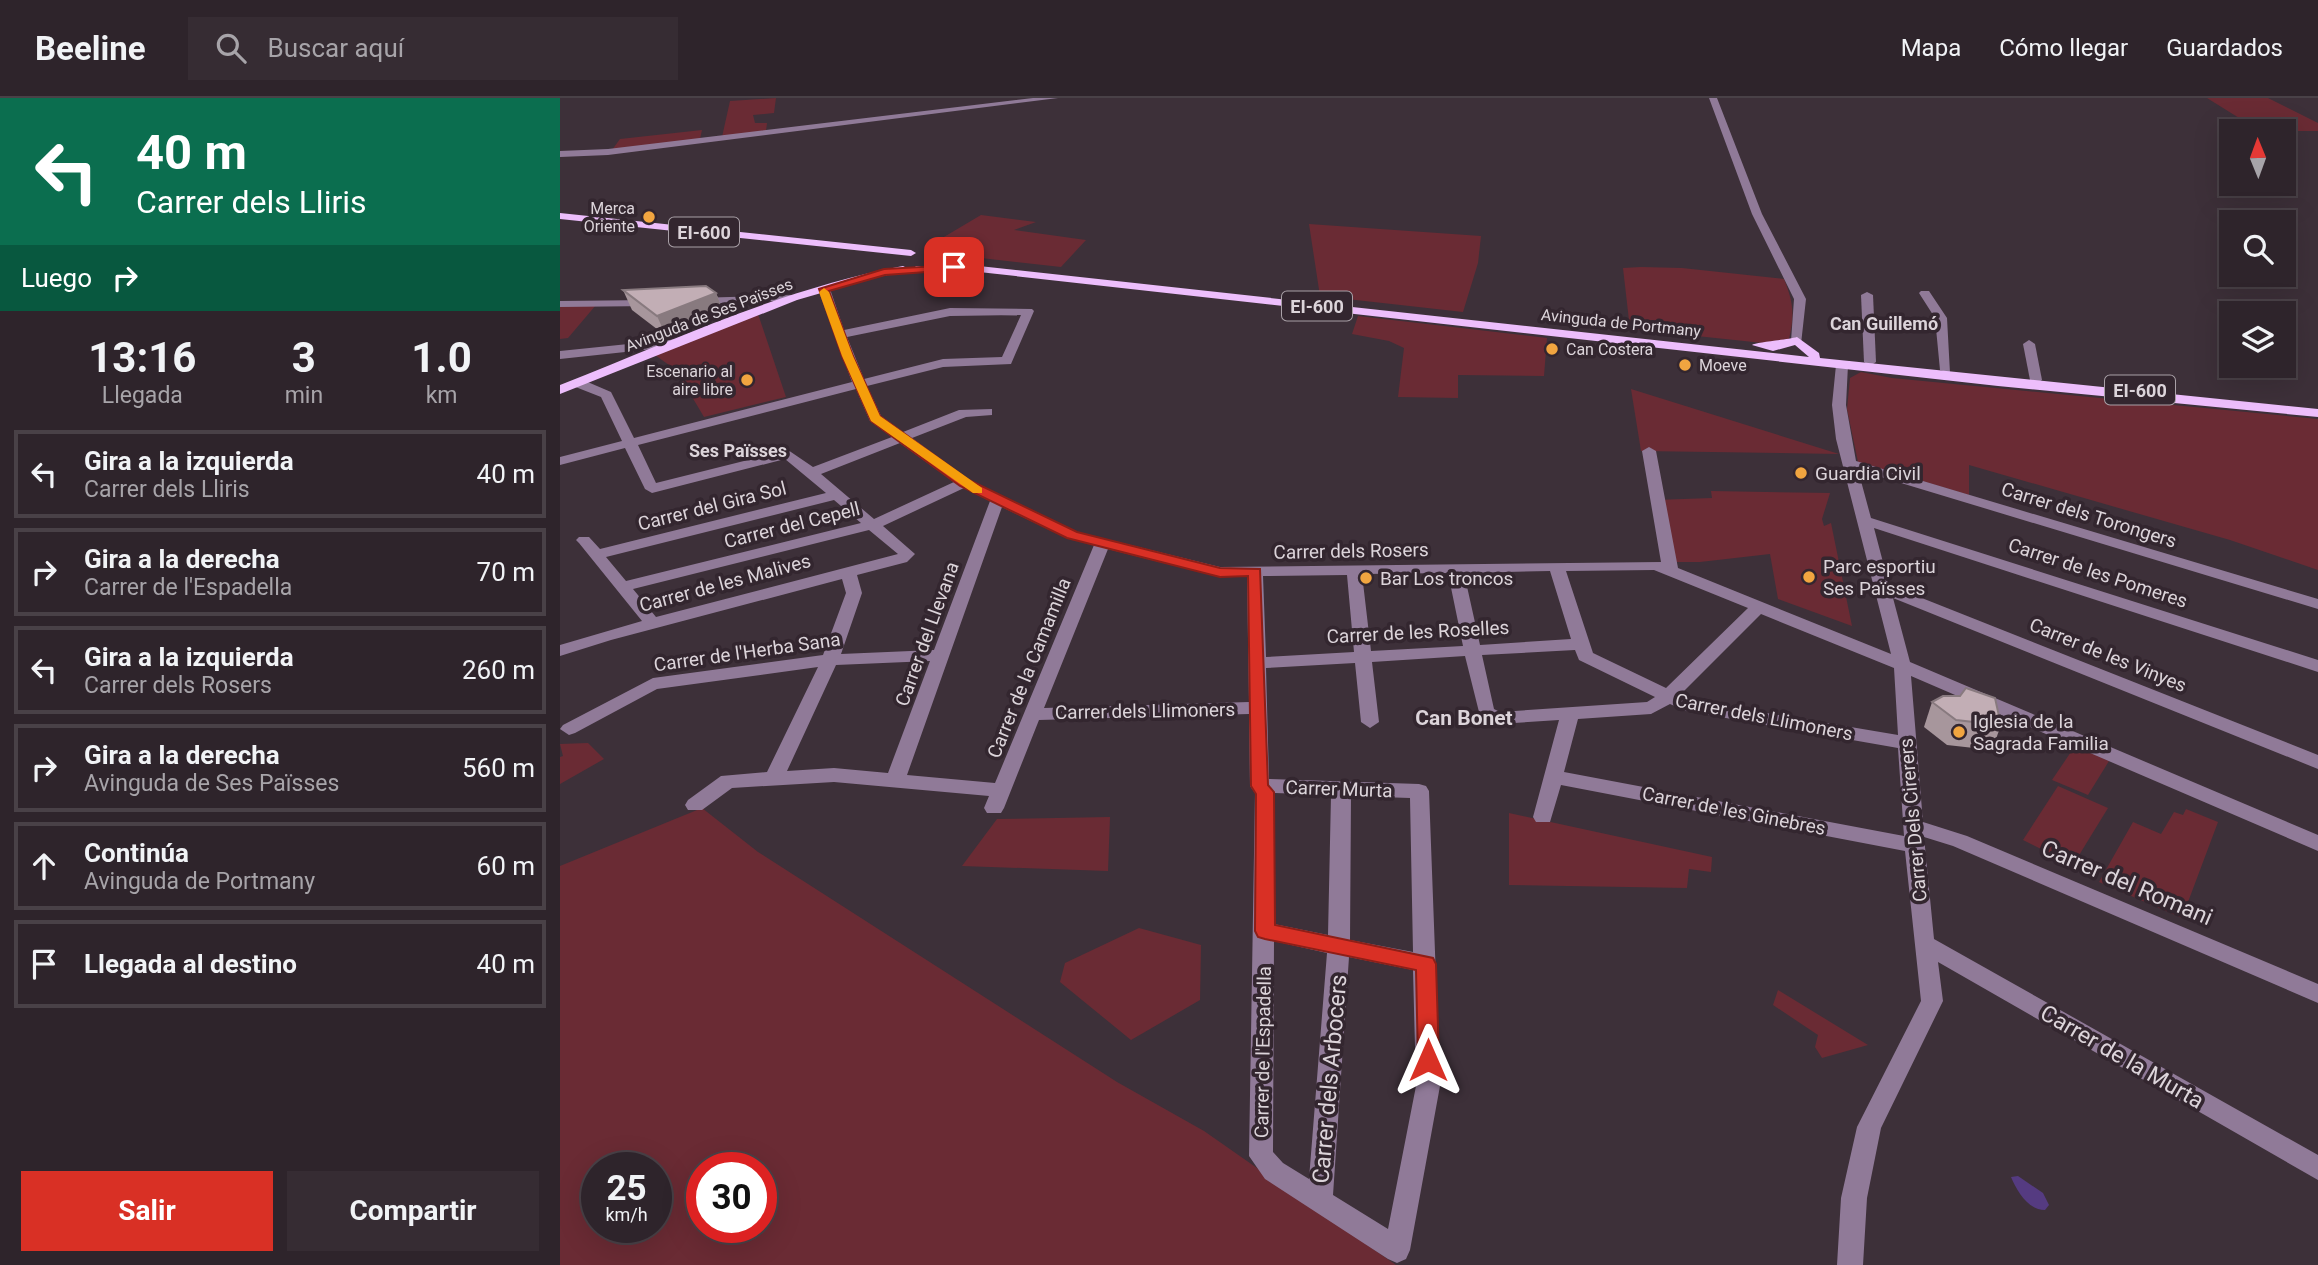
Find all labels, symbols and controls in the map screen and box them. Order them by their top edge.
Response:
search box [188,17,678,80]
text: Beeline [35,29,146,68]
icon: search [212,29,250,67]
text: Buscar aquí [268,33,404,63]
text: Mapa [1901,34,1961,62]
text: Cómo llegar [1999,34,2128,62]
text: Guardados [2166,34,2283,62]
north arrow [2219,119,2296,196]
map controls [2219,119,2296,378]
text: 40 m [136,124,247,181]
icon: left [21,126,112,217]
text: Carrer dels Lliris [136,183,367,221]
place label: Merca Oriente [584,199,635,236]
marker: Merca Oriente [641,209,657,225]
button: search [2219,210,2296,287]
road number: EI-600 [669,217,739,246]
pin [924,237,984,297]
icon: arrive [935,248,973,286]
icon: right [106,259,144,297]
text: Luego [21,263,92,293]
street label: Avinguda de Ses Païsses [623,274,795,356]
road number: EI-600 [1282,292,1352,321]
button: layers [2219,301,2296,378]
street label: Avinguda de Portmany [1540,305,1702,341]
district label: Can Guillemó [1830,313,1938,334]
text: 13:16 [88,333,196,382]
text: 3 [292,333,316,382]
text: 1.0 [411,333,472,382]
place label: Can Costera [1566,340,1653,359]
marker: Can Costera [1544,341,1560,357]
place label: Moeve [1699,356,1747,375]
marker: Moeve [1677,357,1693,373]
place label: Escenario al aire libre [646,362,733,399]
marker: Escenario al aire libre [739,372,755,388]
road number: EI-600 [2105,376,2175,404]
text: Llegada [102,382,183,409]
text: min [285,382,323,409]
text: km [426,382,457,409]
district label: Ses Païsses [689,440,787,461]
text: Gira a la izquierda [84,446,294,476]
icon: left [25,455,63,493]
text: 40 m [477,459,535,489]
place label: Guardia Civil [1815,462,1921,485]
marker: Guardia Civil [1793,465,1809,481]
text: Carrer dels Lliris [84,476,250,503]
street label: Carrer del Gira Sol [635,476,789,536]
street label: Carrer dels Torongers [1999,477,2179,553]
street label: Carrer del Cepell [722,497,862,553]
street label: Carrer de les Pomeres [2006,533,2190,613]
street label: Carrer dels Rosers [1273,538,1429,564]
text: Gira a la derecha [84,544,280,574]
street label: Carrer de les Malives [637,549,813,617]
icon: right [25,553,63,591]
place label: Parc esportiu Ses Païsses [1823,555,1936,600]
text: 70 m [477,557,535,587]
street label: Carrer del Llevana [890,559,964,709]
place label: Bar Los troncos [1380,567,1513,590]
marker: Parc esportiu Ses Païsses [1801,569,1817,585]
marker: Bar Los troncos [1358,570,1374,586]
text: Carrer de l'Espadella [84,574,292,601]
street label: Carrer de la Camamilla [982,575,1076,761]
street label: Carrer de les Vinyes [2026,613,2190,697]
street label: Carrer de les Roselles [1326,616,1510,648]
street label: Carrer de l'Herba Sana [652,628,842,676]
text: Gira a la izquierda [84,642,294,672]
icon: left [25,651,63,689]
text: 260 m [462,655,535,685]
text: Carrer dels Rosers [84,672,272,699]
street label: Carrer dels Llimoners [1673,689,1855,745]
street label: Carrer dels Llimoners [1055,698,1235,724]
district label: Can Bonet [1415,706,1513,730]
place label: Iglesia de la Sagrada Familia [1973,710,2109,755]
marker: Iglesia de la Sagrada Familia [1951,724,1967,740]
street label: Carrer Dels Cirerers [1894,737,1932,903]
text: Gira a la derecha [84,740,280,770]
icon: right [25,749,63,787]
text: 560 m [462,753,535,783]
text: Avinguda de Ses Païsses [84,770,339,797]
street label: Carrer Murta [1285,776,1393,802]
street label: Carrer de les Ginebres [1640,782,1828,840]
street label: Carrer del Romani [2037,835,2217,931]
text: Continúa [84,838,189,868]
icon: ahead [25,847,63,885]
text: 60 m [477,851,535,881]
text: Avinguda de Portmany [84,868,315,895]
icon: arrive [25,945,63,983]
text: Llegada al destino [84,949,297,979]
text: 40 m [477,949,535,979]
street label: Carrer de l'Espadella [1250,966,1276,1138]
street label: Carrer dels Arbocers [1307,973,1353,1185]
street label: Carrer de la Murta [2035,999,2209,1115]
position arrow [1391,1023,1465,1097]
speed limit sign: 30 [686,1152,777,1243]
text: 25 [606,1168,647,1209]
button: Salir [21,1171,273,1251]
button: Compartir [287,1171,539,1251]
text: km/h [605,1204,648,1225]

